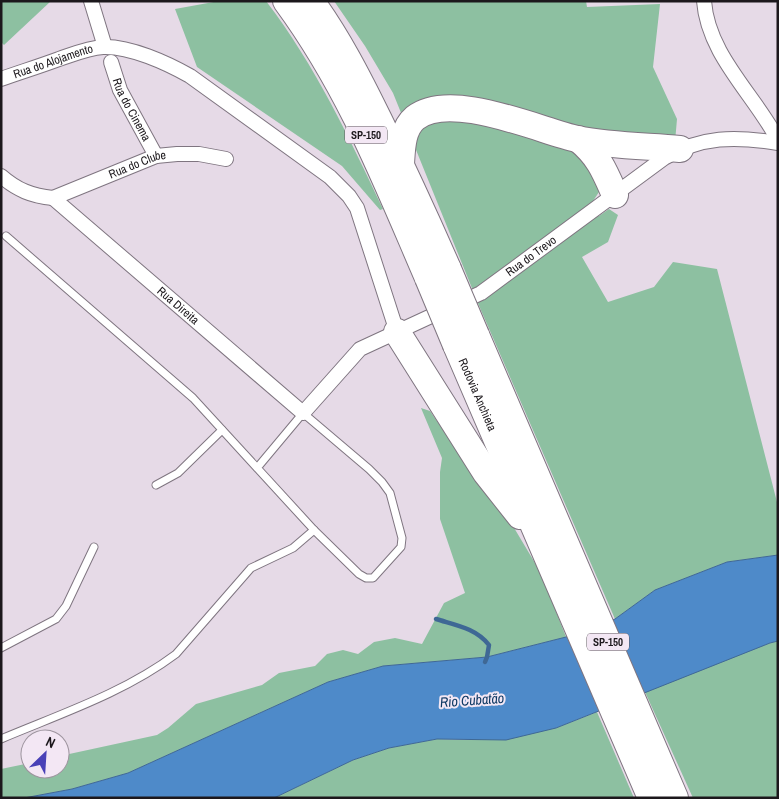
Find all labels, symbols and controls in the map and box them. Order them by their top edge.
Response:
street label: Rua do Alojamento [11,41,94,82]
street label: Rua do Cinema [109,76,155,144]
road number: SP-150 [345,126,387,144]
street label: Rua do Clube [106,147,167,182]
street label: Rua do Trevo [503,232,560,280]
street label: Rua Direita [154,283,203,328]
street label: Rodovia Anchieta [455,356,500,434]
road number: SP-150 [587,634,629,650]
water label: Rio Cubatão [439,689,505,711]
north arrow [20,729,70,779]
text: N [43,732,58,752]

